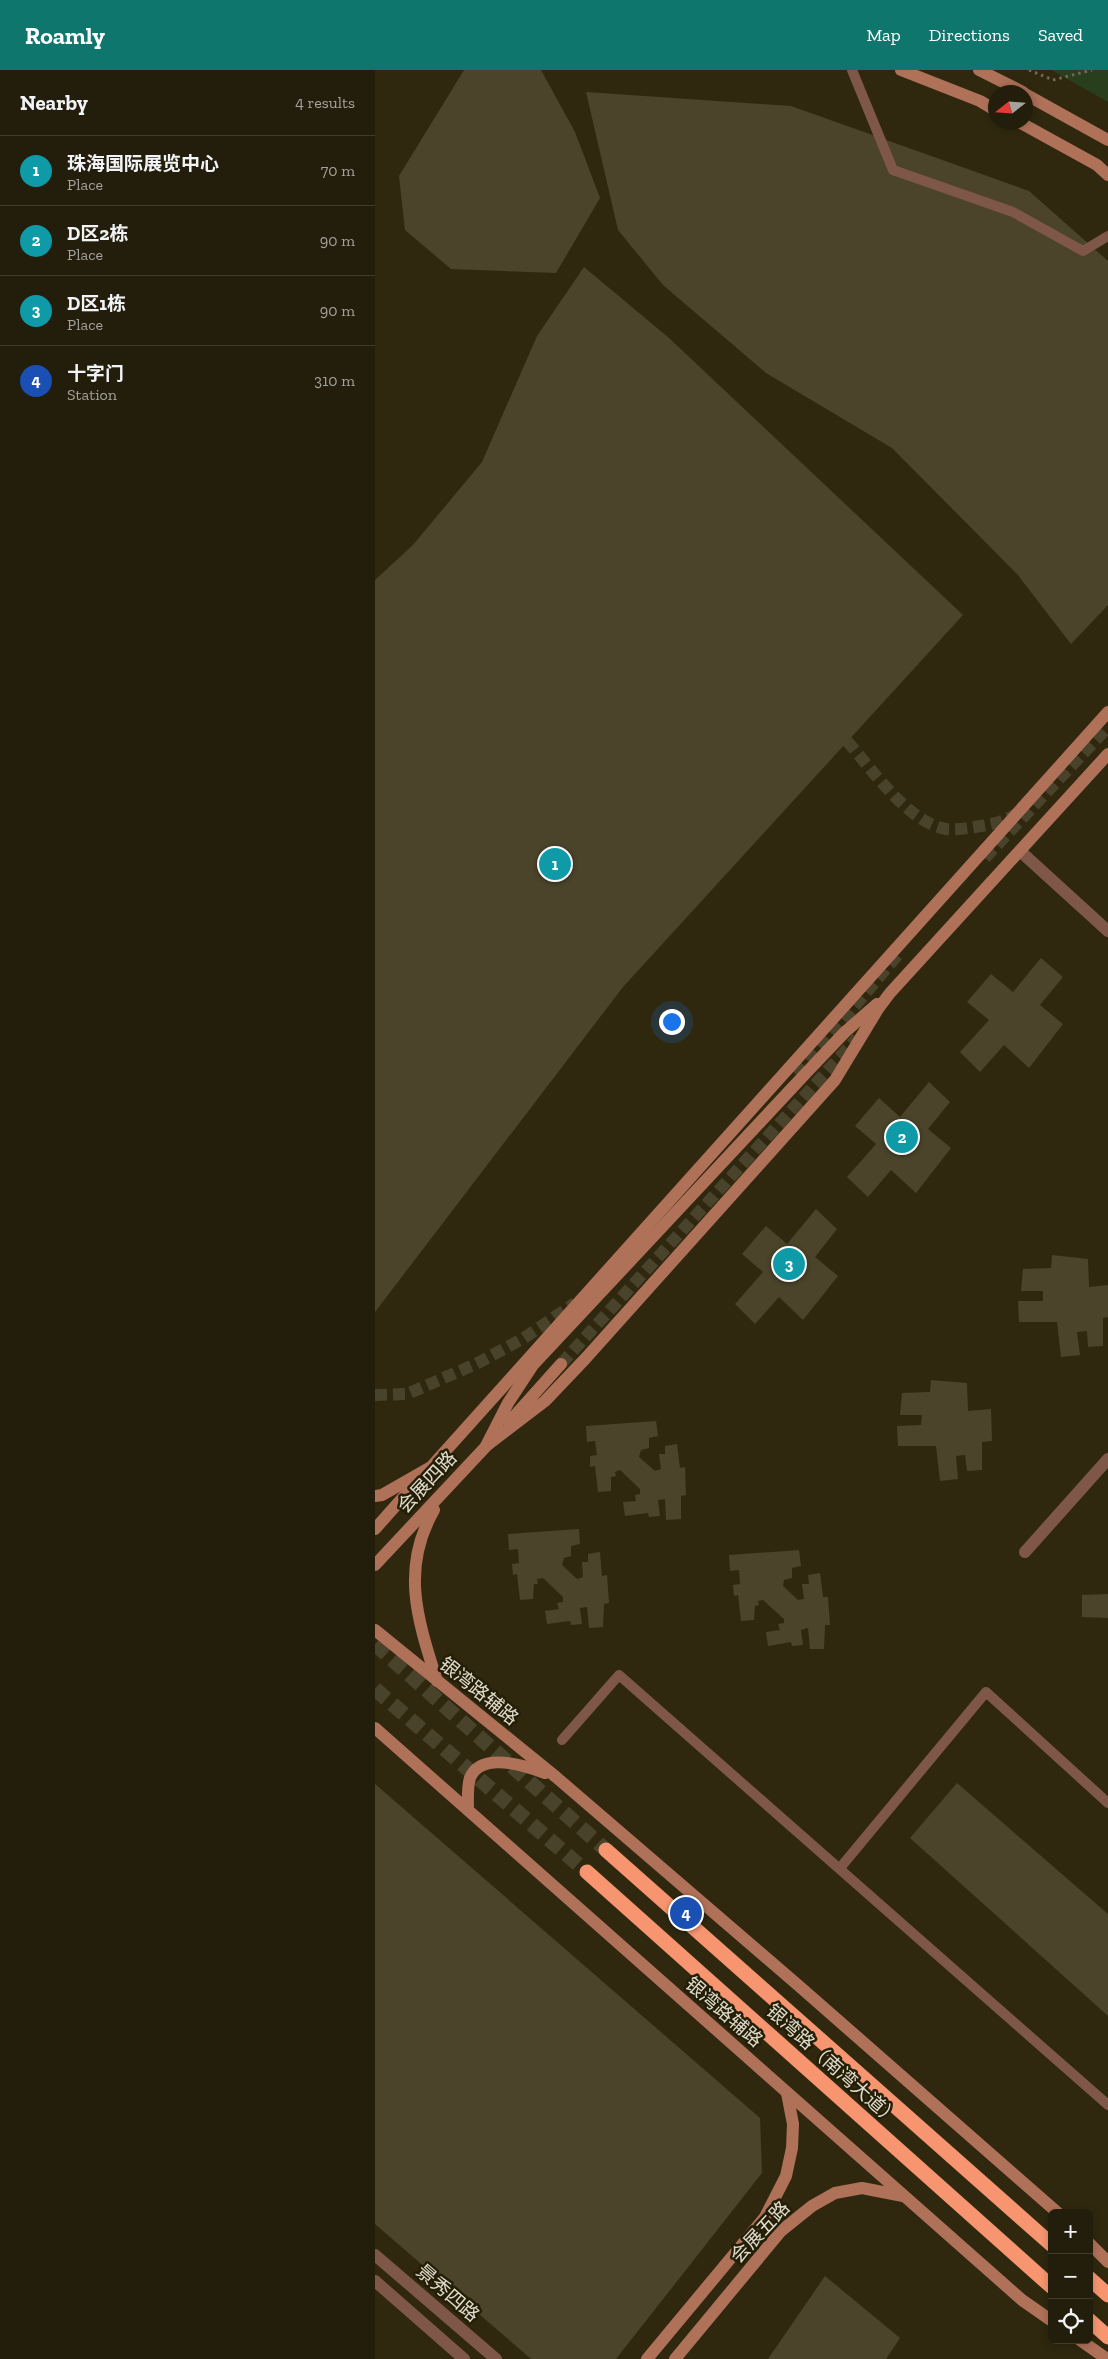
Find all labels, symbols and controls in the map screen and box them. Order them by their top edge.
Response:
text: Roamly [25,21,105,50]
text: Map [866,24,901,46]
text: Directions [929,24,1010,46]
text: Saved [1038,24,1083,46]
north arrow [988,85,1033,130]
text: Nearby [20,90,88,115]
text: 4 results [295,93,355,112]
text: 珠海国际展览中心 [67,152,219,175]
text: 1 [33,161,39,180]
text: 70 m [321,161,355,180]
text: Place [67,175,103,194]
text: D区2栋 [67,222,128,245]
text: 2 [32,231,40,250]
text: 90 m [320,231,355,250]
text: Place [67,245,103,264]
text: D区1栋 [67,292,126,315]
text: 3 [32,301,40,320]
text: 90 m [320,301,355,320]
text: Place [67,315,103,334]
text: 十字门 [67,362,124,385]
text: 4 [31,371,41,390]
text: 310 m [314,371,355,390]
text: Station [67,385,117,404]
pin: 1 [539,845,571,883]
your location [659,1009,685,1035]
pin: 2 [886,1118,918,1156]
pin: 3 [773,1245,805,1283]
street label: 会展四路 [393,1446,461,1518]
street label: 银湾路辅路 [435,1652,523,1730]
pin: 4 [670,1894,702,1932]
street label: 银湾路辅路 [681,1972,767,2052]
street label: 银湾路（南湾大道） [762,1999,904,2131]
street label: 会展五路 [726,2196,794,2268]
map controls [1048,2209,1093,2344]
button: + [1048,2209,1093,2254]
button: − [1048,2254,1093,2299]
street label: 景秀四路 [412,2259,484,2327]
button: locate [1048,2299,1093,2344]

